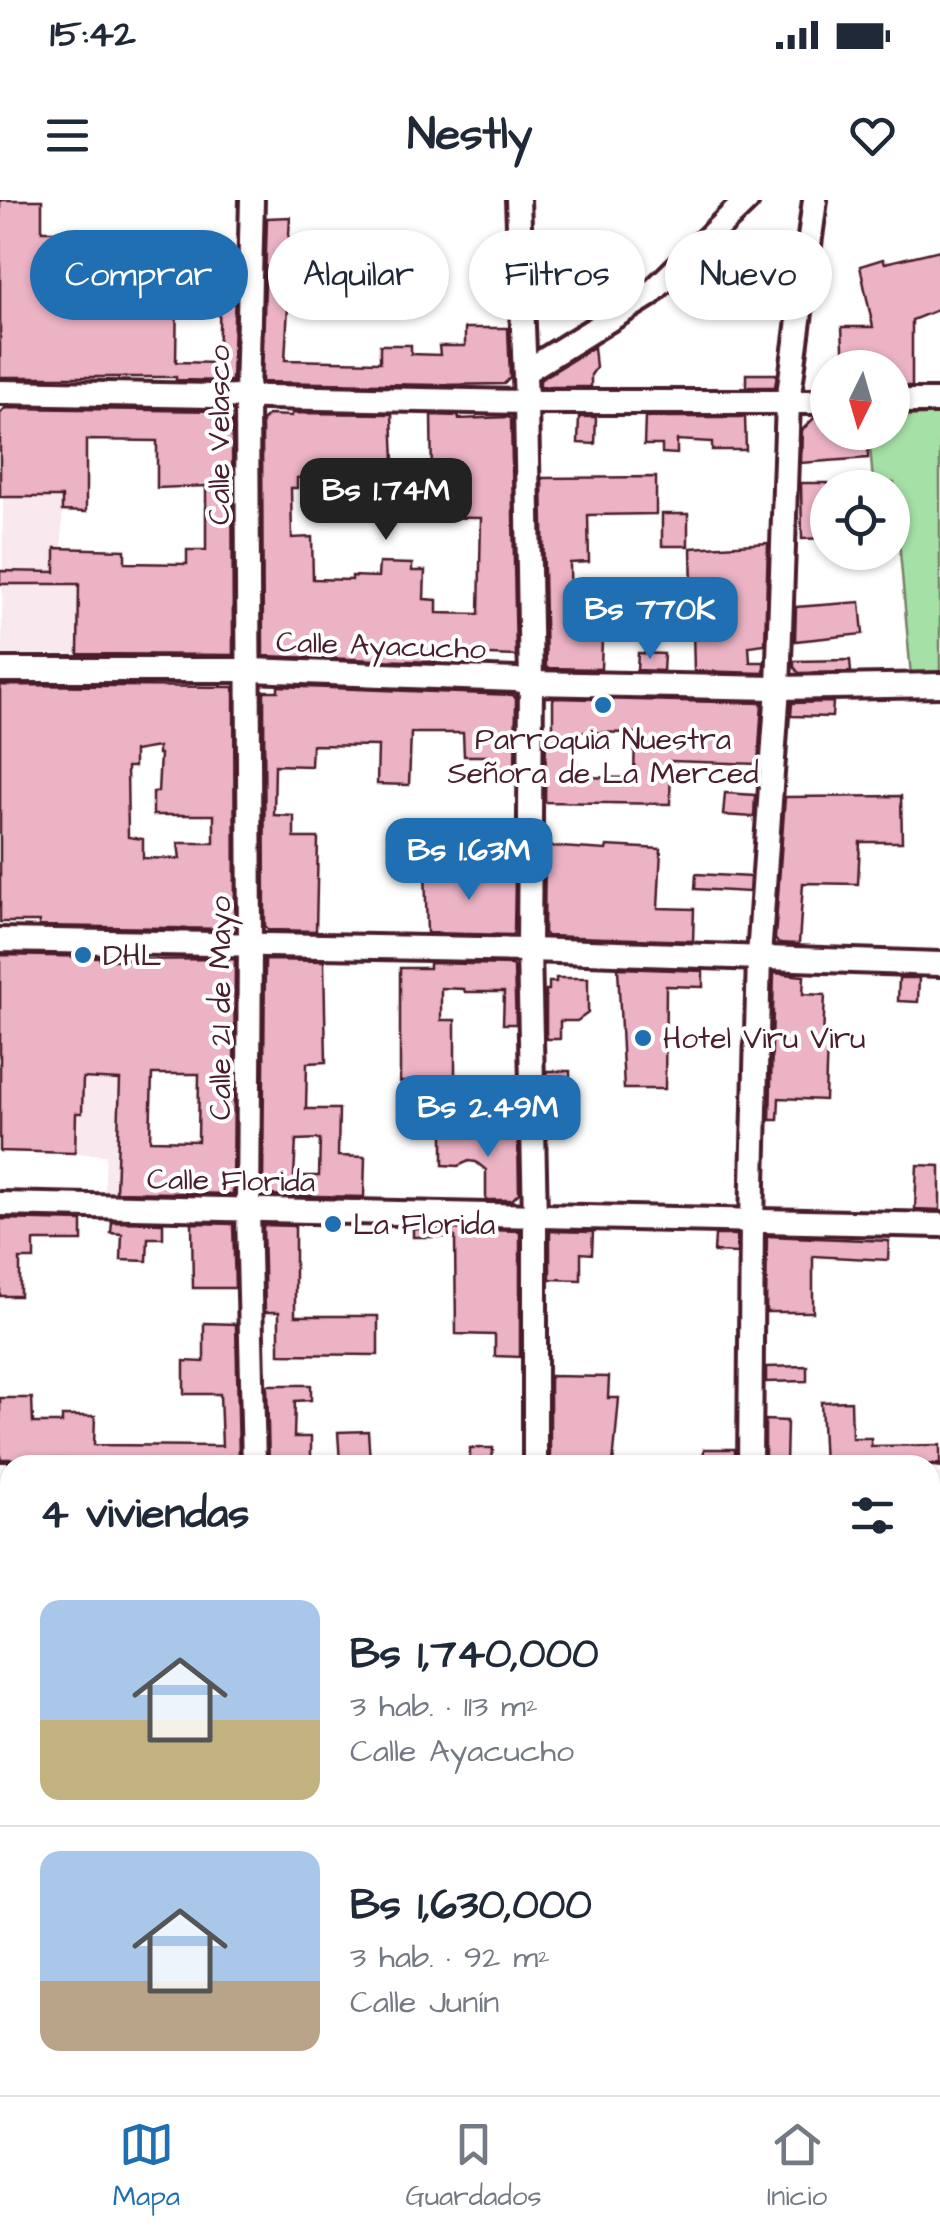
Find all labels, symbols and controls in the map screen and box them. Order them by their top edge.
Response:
text: 15:42 [50,9,136,61]
text: Nestly [407,104,533,166]
icon: menu [40,108,95,163]
icon: heart [845,108,900,163]
chip: Comprar [30,230,248,320]
chip: Alquilar [268,230,449,320]
chip: Filtros [469,230,645,320]
chip: Nuevo [665,230,832,320]
street label: Calle Velasco [199,345,241,525]
north arrow [810,350,910,450]
map controls [810,350,910,570]
pin: Bs 1.74M [283,458,489,543]
text: Bs 1.74M [322,468,450,513]
button: locate [810,470,910,570]
pin: Bs 770K [558,577,742,662]
text: Bs 770K [585,587,715,632]
street label: Calle Ayacucho [275,621,487,672]
marker: Parroquia Nuestra Señora de La Merced [592,694,614,716]
place label: Parroquia Nuestra Señora de La Merced [447,719,759,795]
pin: Bs 1.63M [366,818,572,903]
text: Bs 1.63M [407,828,531,873]
street label: Calle 21 de Mayo [200,896,243,1120]
place label: DHL [103,935,162,977]
marker: DHL [72,944,94,966]
place label: Hotel Viru Viru [663,1018,865,1060]
marker: Hotel Viru Viru [632,1027,654,1049]
pin: Bs 2.49M [385,1075,591,1160]
text: Bs 2.49M [418,1085,558,1130]
street label: Calle Florida [146,1159,315,1203]
place label: La Florida [353,1204,495,1246]
marker: La Florida [322,1213,344,1235]
text: 4 viviendas [40,1486,249,1544]
icon: filters [845,1488,900,1543]
text: Bs 1,740,000 [350,1626,598,1684]
icon: home [120,1640,240,1760]
text: 3 hab. · 113 m² [350,1684,538,1729]
text: Calle Ayacucho [350,1729,574,1774]
text: Bs 1,630,000 [350,1877,592,1935]
icon: home [120,1891,240,2011]
text: 3 hab. · 92 m² [350,1935,550,1980]
text: Calle Junín [350,1980,499,2025]
tab: Mapa [113,2117,180,2216]
tab: Guardados [406,2117,542,2216]
tab: Inicio [767,2117,827,2216]

